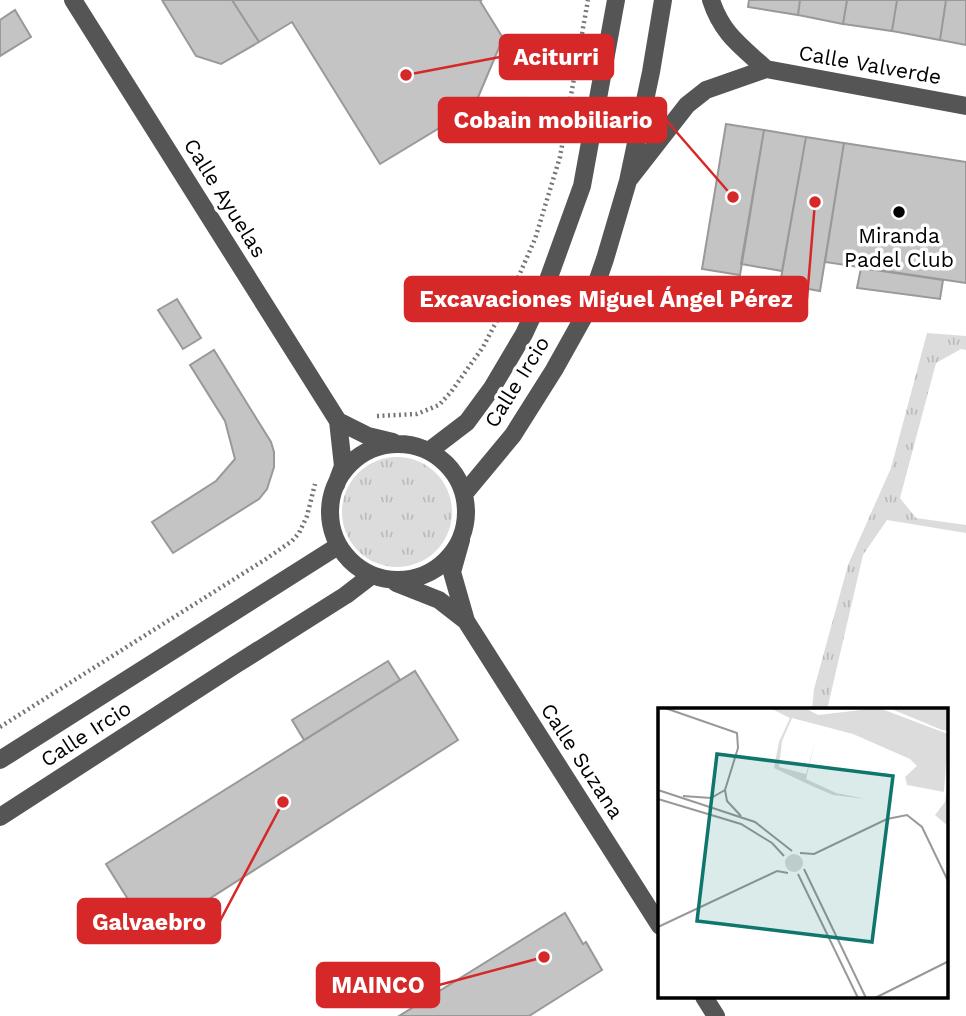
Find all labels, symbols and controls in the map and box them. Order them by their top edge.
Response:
callout: Aciturri [500,35,613,79]
street label: Calle Valverde [797,40,943,89]
text: Aciturri [513,44,599,71]
callout: Cobain mobiliario [439,98,666,142]
text: Cobain mobiliario [453,107,653,134]
street label: Calle Ayuelas [179,134,272,262]
marker: Miranda Padel Club [891,204,907,220]
place label: Miranda Padel Club [844,223,954,272]
callout: Excavaciones Miguel Ángel Pérez [405,277,807,321]
text: Excavaciones Miguel Ángel Pérez [419,286,793,313]
street label: Calle Ircio [479,332,554,432]
street label: Calle Ircio [36,695,136,772]
street label: Calle Suzana [536,698,629,823]
inset map [658,708,948,998]
callout: Galvaebro [78,899,220,943]
text: Galvaebro [92,909,206,936]
callout: MAINCO [317,963,439,1007]
text: MAINCO [331,972,425,999]

